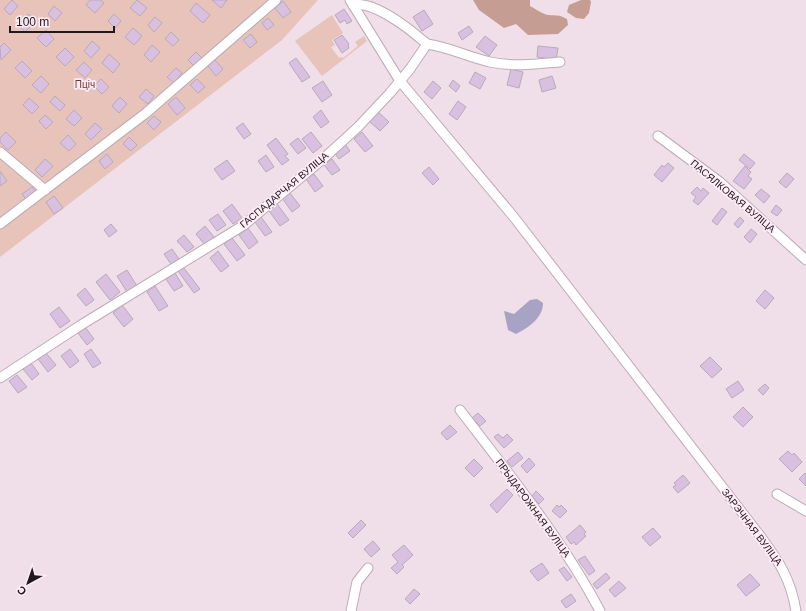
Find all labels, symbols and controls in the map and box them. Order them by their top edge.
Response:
scale bar [10,8,114,34]
text: 100 m [16,15,49,29]
park label: Пціч [75,79,95,90]
street label: ГАСПАДАРЧАЯ ВУЛІЦА [238,150,331,230]
street label: ПАСЯЛКОВАЯ ВУЛІЦА [689,157,778,235]
street label: ПРЫДАРОЖНАЯ ВУЛІЦА [494,457,573,560]
street label: ЗАРЭЧНАЯ ВУЛІЦА [720,487,785,568]
north arrow [8,563,48,603]
text: С [15,583,28,598]

